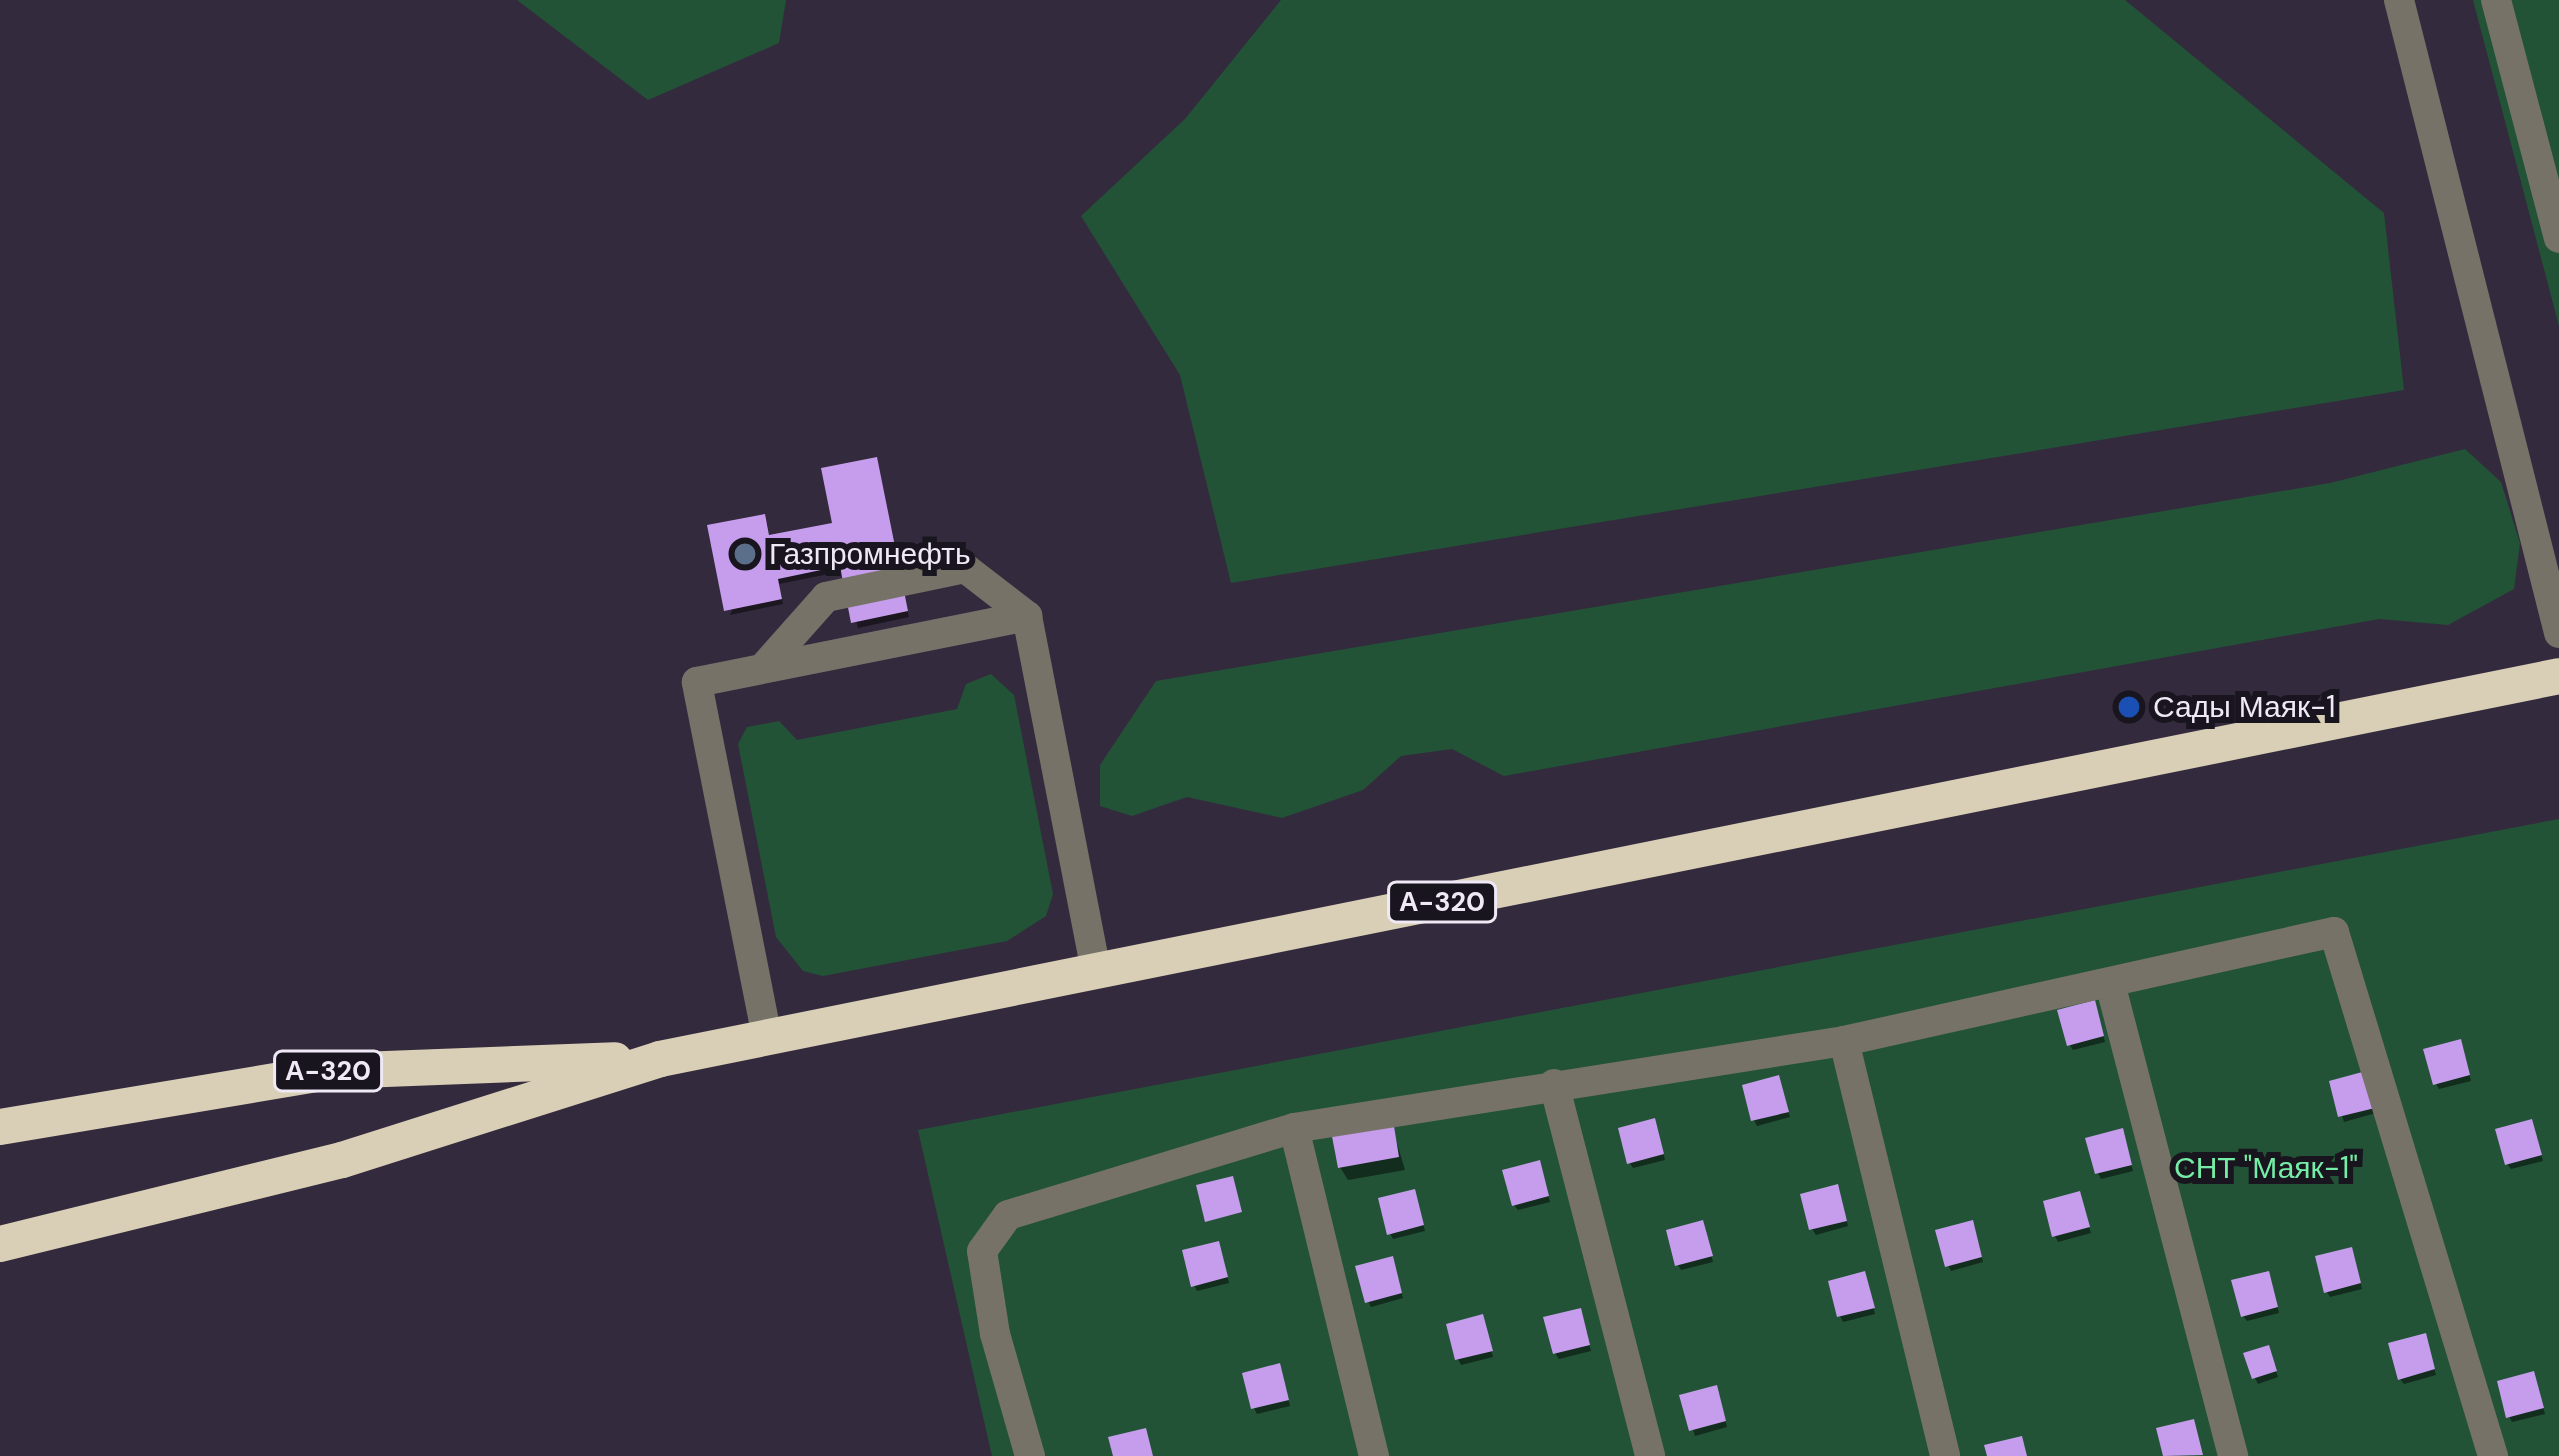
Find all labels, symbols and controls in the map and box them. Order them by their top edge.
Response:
place label: Газпромнефть [769,536,971,572]
marker: Газпромнефть [732,541,758,567]
place label: Сады Маяк-1 [2153,689,2336,725]
marker: Сады Маяк-1 [2116,694,2142,720]
road number: А-320 [1385,881,1499,923]
road number: А-320 [271,1050,385,1092]
park label: СНТ "Маяк-1" [2174,1150,2358,1186]

